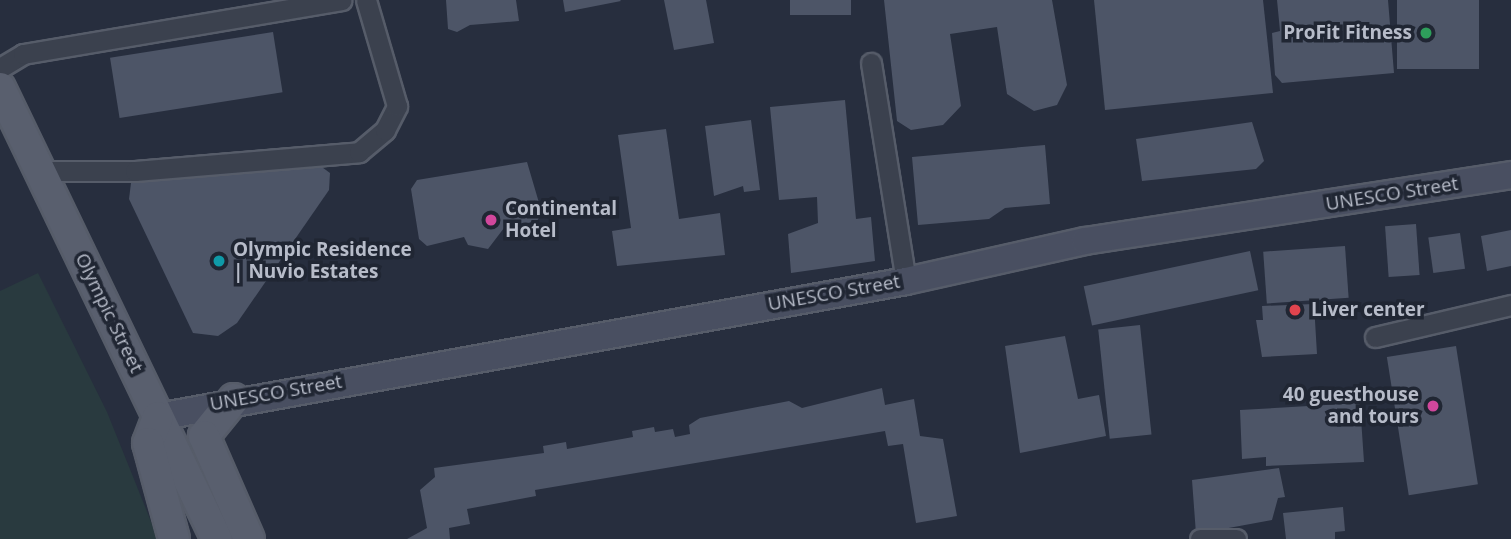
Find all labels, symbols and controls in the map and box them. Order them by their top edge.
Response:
place label: ProFit Fitness [1283,22,1412,44]
marker: ProFit Fitness [1418,25,1434,41]
street label: UNESCO Street [1324,172,1460,216]
place label: Continental Hotel [505,198,617,242]
marker: Continental Hotel [483,212,499,228]
place label: Olympic Residence | Nuvio Estates [233,239,412,283]
street label: Olympic Street [70,249,148,377]
marker: Olympic Residence | Nuvio Estates [211,253,227,269]
street label: UNESCO Street [766,270,902,316]
place label: Liver center [1311,299,1425,321]
marker: Liver center [1285,300,1305,320]
street label: UNESCO Street [208,370,344,416]
place label: 40 guesthouse and tours [1283,384,1419,428]
marker: 40 guesthouse and tours [1425,398,1441,414]

